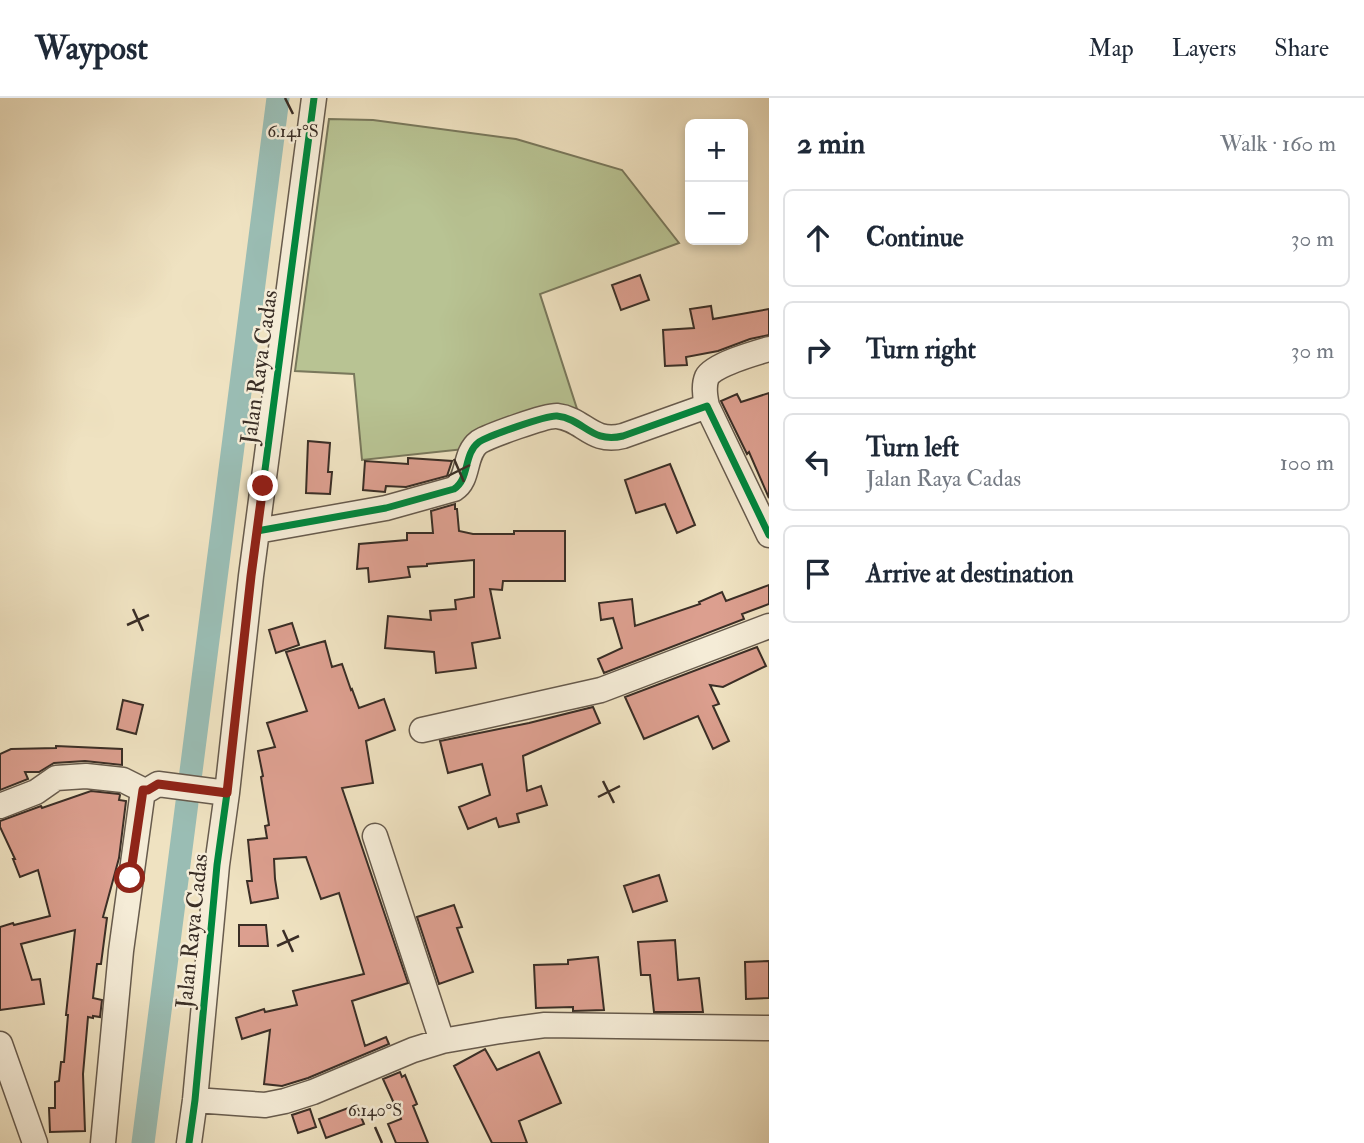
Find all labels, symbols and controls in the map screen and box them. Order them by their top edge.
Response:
text: Waypost [35,28,148,69]
text: Map [1089,33,1134,64]
text: Layers [1172,33,1236,64]
text: Share [1274,33,1329,64]
map controls [685,119,748,245]
button: + [685,119,748,182]
text: 6.141°S [267,120,319,143]
text: 2 min [797,125,865,162]
text: Walk · 160 m [1220,129,1336,158]
button: − [685,182,748,245]
icon: ahead [799,219,837,257]
text: Continue [866,222,964,254]
text: 30 m [1291,224,1334,253]
street label: Jalan Raya Cadas [234,288,284,447]
icon: right [799,331,837,369]
text: Turn right [866,334,976,366]
text: 30 m [1291,336,1334,365]
text: Turn left [866,432,959,464]
icon: left [799,443,837,481]
text: 100 m [1280,448,1334,477]
text: Jalan Raya Cadas [866,464,1021,493]
route end [247,470,278,501]
icon: arrive [799,555,837,593]
text: Arrive at destination [866,558,1074,590]
street label: Jalan Raya Cadas [169,852,215,1011]
route start [114,862,145,893]
text: 6.140°S [348,1099,402,1122]

